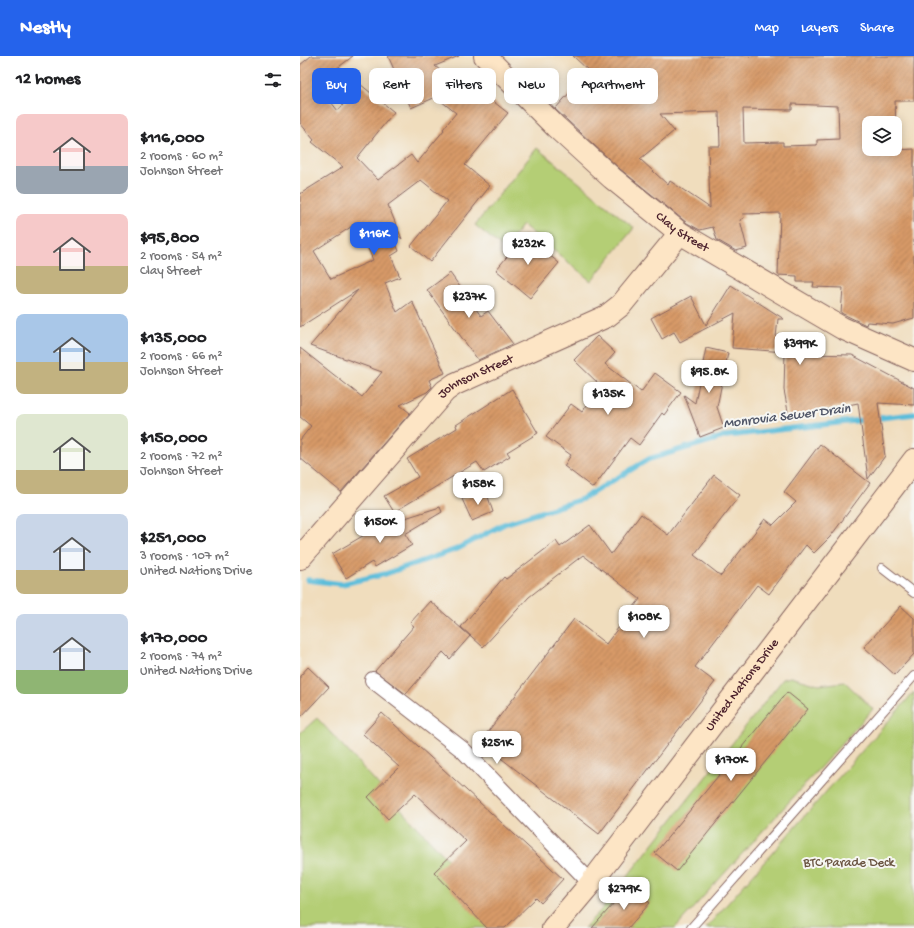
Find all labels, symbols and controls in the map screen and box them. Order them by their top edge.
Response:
text: Nestly [20,17,71,40]
text: Map [755,20,779,37]
text: Layers [801,20,838,37]
text: Share [860,20,894,37]
chip: Buy [312,68,361,104]
chip: Rent [369,68,424,104]
chip: Filters [432,68,496,104]
chip: New [504,68,559,104]
chip: Apartment [567,68,658,104]
icon: filters [262,69,284,91]
text: 12 homes [16,70,80,90]
map controls [862,116,902,156]
button: layers [862,116,902,156]
text: $116,000 [140,129,204,149]
icon: home [48,130,96,178]
text: 2 rooms · 60 m² [140,149,223,164]
text: Johnson Street [140,164,222,179]
street label: Clay Street [653,209,713,257]
pin: $116K [346,222,402,256]
text: $116K [359,227,389,242]
text: $95,800 [140,229,199,249]
icon: home [48,230,96,278]
pin: $232K [500,232,556,266]
text: $232K [512,237,544,252]
text: 2 rooms · 54 m² [140,249,222,264]
text: Clay Street [140,264,201,279]
pin: $237K [441,285,497,319]
text: $237K [453,290,485,305]
text: $135,000 [140,329,207,349]
icon: home [48,330,96,378]
pin: $399K [772,332,828,366]
text: $399K [784,337,816,352]
text: 2 rooms · 66 m² [140,349,222,364]
street label: Johnson Street [435,351,517,401]
pin: $95.8K [676,360,742,394]
text: Johnson Street [140,364,222,379]
text: $95.8K [690,365,728,380]
pin: $135K [580,382,636,416]
text: $135K [592,387,624,402]
water label: Monrovia Sewer Drain [723,401,852,433]
text: $150,000 [140,429,207,449]
icon: home [48,430,96,478]
text: 2 rooms · 72 m² [140,449,222,464]
text: Johnson Street [140,464,222,479]
pin: $158K [450,472,506,506]
text: $158K [462,477,494,492]
pin: $150K [352,510,408,544]
text: $150K [364,515,396,530]
text: $251,000 [140,529,206,549]
icon: home [48,530,96,578]
text: 3 rooms · 107 m² [140,549,229,564]
text: United Nations Drive [140,564,252,579]
pin: $108K [616,605,672,639]
text: $108K [628,610,660,625]
text: $170,000 [140,629,207,649]
icon: home [48,630,96,678]
street label: United Nations Drive [702,636,782,734]
text: 2 rooms · 74 m² [140,649,222,664]
text: United Nations Drive [140,664,252,679]
pin: $251K [469,731,525,765]
text: $251K [481,736,513,751]
pin: $170K [703,748,759,782]
text: $170K [715,753,747,768]
park label: BTC Parade Deck [803,856,896,871]
pin: $279K [596,877,652,911]
text: $279K [608,882,640,897]

